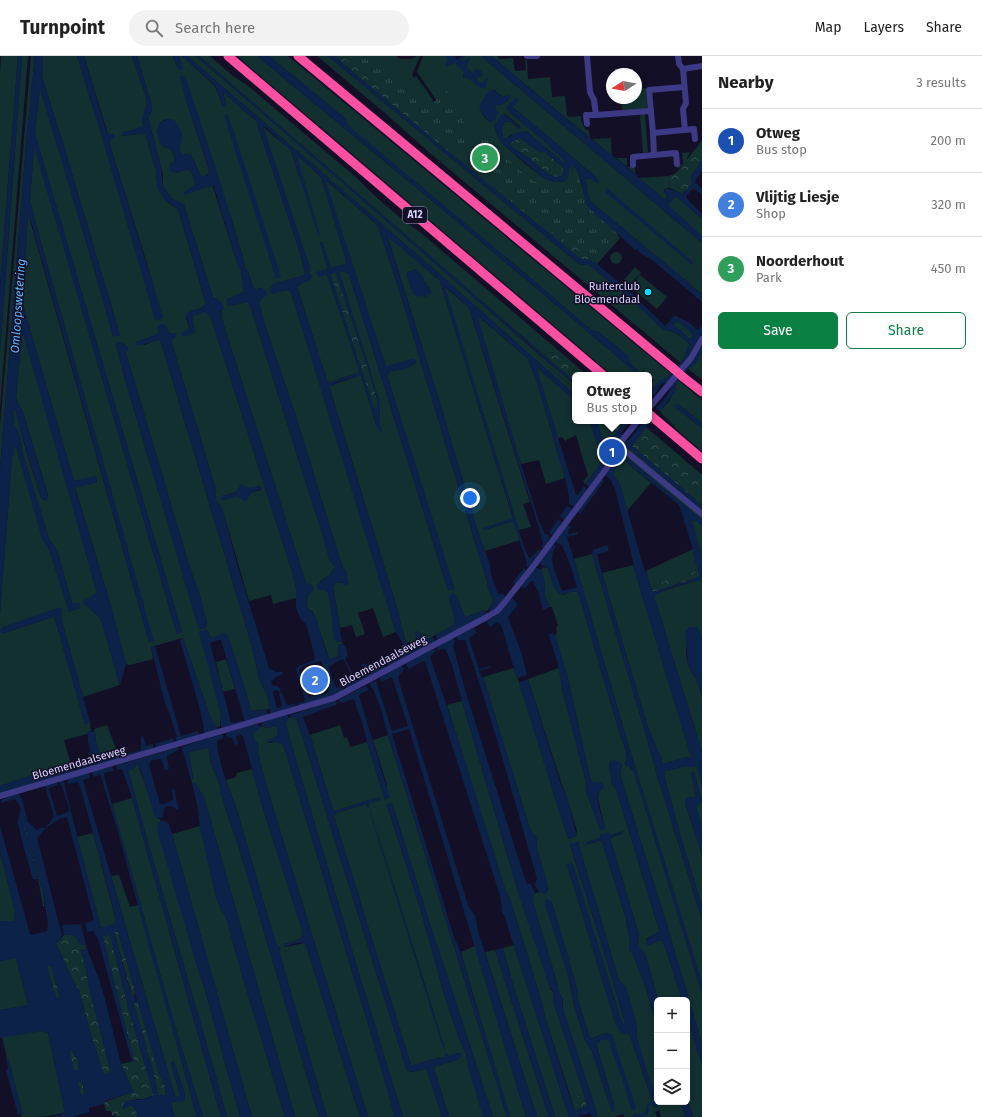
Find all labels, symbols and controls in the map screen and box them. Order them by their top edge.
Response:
search box [129,10,409,46]
text: Turnpoint [20,16,105,39]
icon: search [143,17,165,39]
text: Search here [175,19,255,37]
text: Map [815,19,841,36]
text: Layers [863,19,904,36]
text: Share [926,19,962,36]
north arrow [606,68,642,104]
text: Nearby [718,72,773,93]
text: 3 results [916,75,966,90]
text: Otweg [756,124,800,142]
text: 1 [728,133,734,148]
text: 200 m [930,133,966,148]
text: Bus stop [756,142,807,157]
pin: 3 [472,143,498,173]
text: Vlijtig Liesje [756,188,839,206]
text: 2 [728,197,734,212]
text: 320 m [931,197,966,212]
text: Shop [756,206,786,221]
road number: A12 [403,207,427,223]
text: Noorderhout [756,252,844,270]
water label: Omloopswetering [8,258,28,354]
text: 3 [728,261,734,276]
text: 450 m [931,261,966,276]
text: Park [756,270,782,285]
place label: Ruiterclub Bloemendaal [574,280,640,306]
marker: Ruiterclub Bloemendaal [643,287,653,297]
button: Save [718,312,838,349]
button: Share [846,312,966,349]
popup [572,372,652,424]
text: Otweg [587,382,631,400]
text: Bus stop [587,400,637,415]
pin: 1 [599,437,625,467]
your location [460,488,480,508]
street label: Bloemendaalseweg [337,632,429,689]
pin: 2 [302,665,328,695]
street label: Bloemendaalseweg [31,743,127,783]
map controls [654,997,690,1105]
button: + [654,997,690,1033]
button: − [654,1033,690,1069]
button: layers [654,1069,690,1105]

